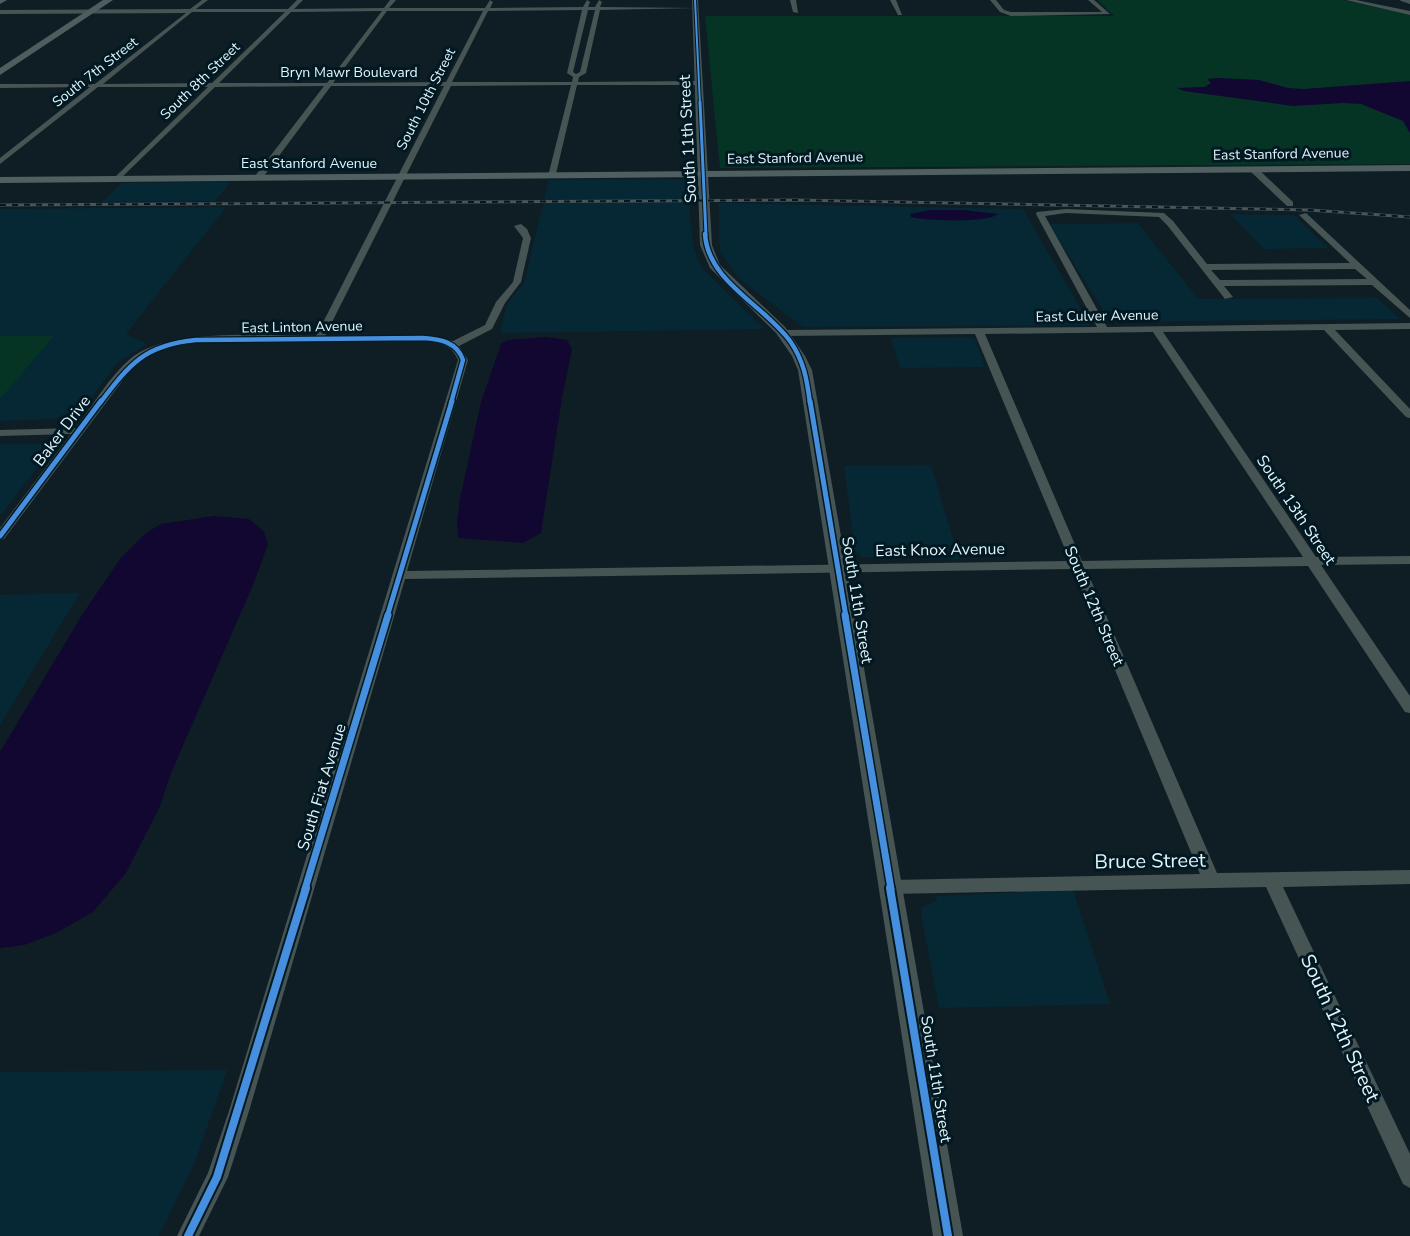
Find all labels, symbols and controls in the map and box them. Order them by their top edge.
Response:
street label: South 7th Street [48,33,142,111]
street label: South 8th Street [156,38,244,124]
street label: South 10th Street [392,45,460,153]
street label: Bryn Mawr Boulevard [280,63,418,82]
street label: South 11th Street [674,74,702,204]
street label: East Stanford Avenue [1213,143,1349,165]
street label: East Stanford Avenue [727,147,863,169]
street label: East Stanford Avenue [241,154,377,173]
street label: East Culver Avenue [1036,305,1158,327]
street label: East Linton Avenue [241,316,363,338]
street label: Baker Drive [28,391,96,471]
street label: South 13th Street [1251,451,1341,570]
street label: South 11th Street [836,535,878,665]
street label: East Knox Avenue [875,538,1005,562]
street label: South 12th Street [1059,543,1129,670]
street label: South Fiat Avenue [292,721,352,853]
street label: Bruce Street [1094,847,1207,875]
street label: South 12th Street [1294,950,1387,1107]
street label: South 11th Street [915,1014,957,1144]

